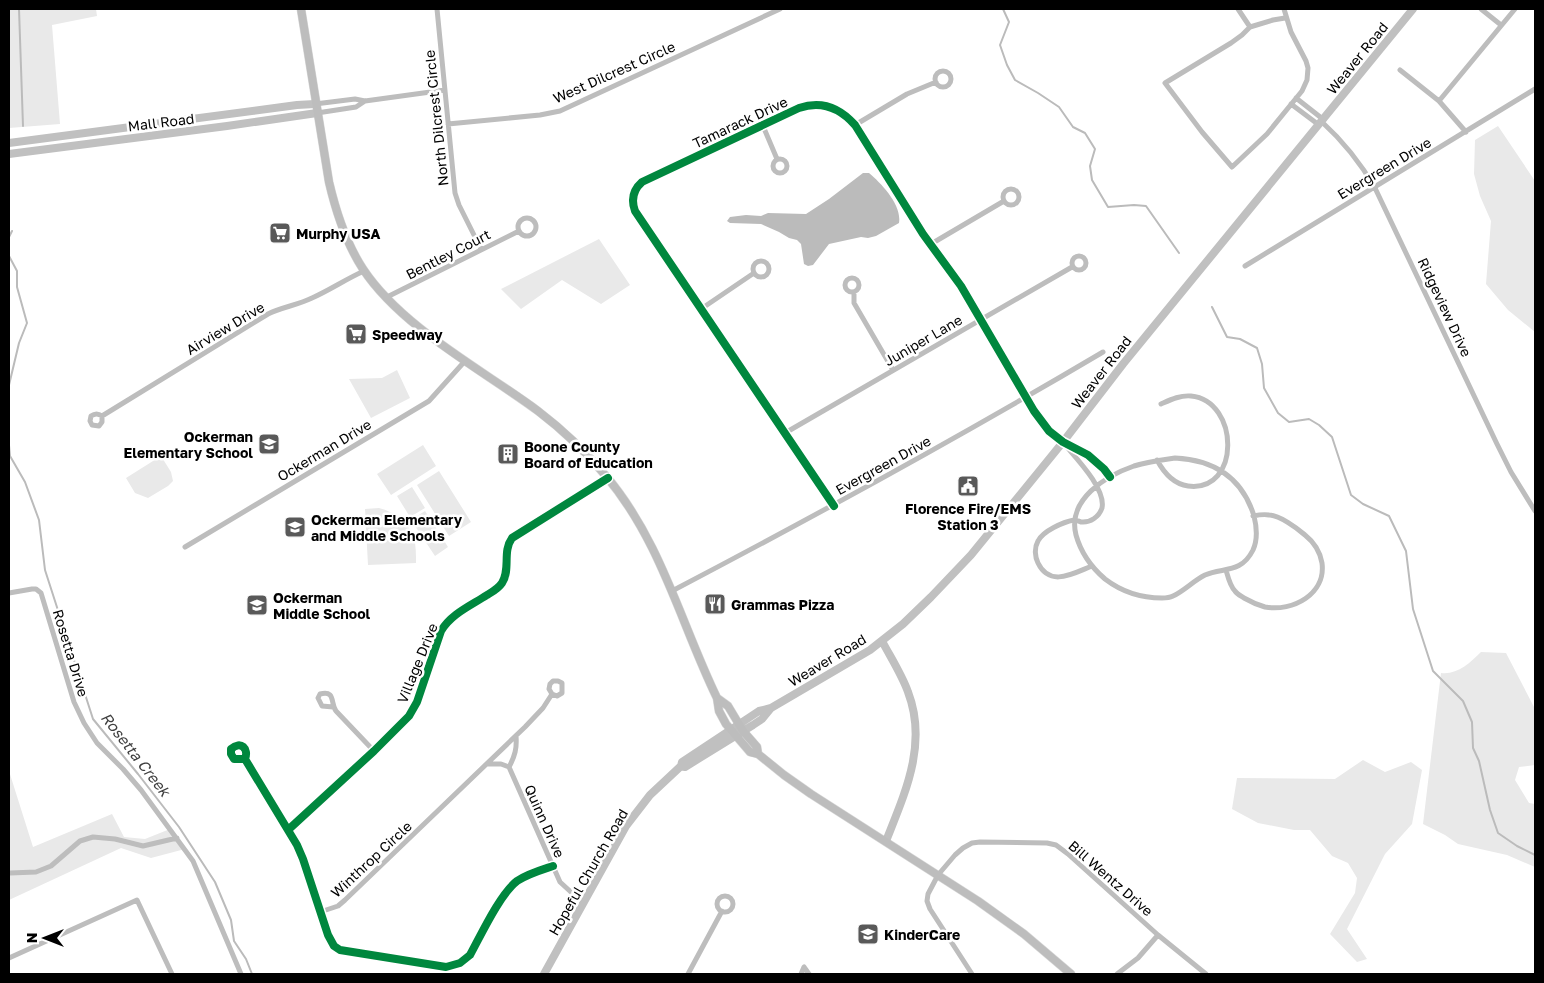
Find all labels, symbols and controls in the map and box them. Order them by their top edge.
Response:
street label: Weaver Road [1323,19,1391,97]
street label: West Dilcrest Circle [550,37,678,107]
street label: North Dilcrest Circle [420,49,452,187]
street label: Tamarack Drive [690,93,790,151]
street label: Mall Road [127,109,195,135]
street label: Evergreen Drive [1334,133,1434,203]
supermarket icon: Murphy USA [268,221,292,245]
place label: Murphy USA [296,225,380,242]
street label: Bentley Court [403,225,493,283]
street label: Ridgeview Drive [1415,255,1475,359]
street label: Airview Drive [183,298,267,358]
street label: Juniper Lane [881,311,965,369]
supermarket icon: Speedway [344,322,368,346]
place label: Speedway [372,326,443,343]
street label: Weaver Road [1067,332,1135,412]
street label: Ockerman Drive [274,415,374,485]
place label: Ockerman Elementary School [124,428,253,461]
school or university icon: Ockerman Elementary School [257,432,281,456]
street label: Evergreen Drive [832,432,934,498]
place label: Boone County Board of Education [524,438,653,471]
building icon: Boone County Board of Education [496,442,520,466]
public building icon: Florence Fire/EMS Station 3 [956,474,980,498]
place label: Florence Fire/EMS Station 3 [905,500,1031,533]
place label: Ockerman Elementary and Middle Schools [311,511,463,544]
school or university icon: Ockerman Elementary and Middle Schools [283,515,307,539]
place label: Ockerman Middle School [273,589,371,622]
restaurant icon: Grammas Pizza [703,592,727,616]
school or university icon: Ockerman Middle School [245,593,269,617]
place label: Grammas Pizza [731,596,834,613]
street label: Rosetta Drive [50,607,92,699]
street label: Village Drive [393,620,441,706]
street label: Weaver Road [785,630,869,690]
water label: Rosetta Creek [98,708,175,801]
street label: Quinn Drive [521,782,569,860]
street label: Hopeful Church Road [545,806,631,938]
street label: Winthrop Circle [327,817,415,901]
street label: Bill Wentz Drive [1065,837,1157,919]
north arrow [20,913,70,963]
school or university icon: KinderCare [856,922,880,946]
place label: KinderCare [884,926,960,943]
text: N [23,933,40,943]

